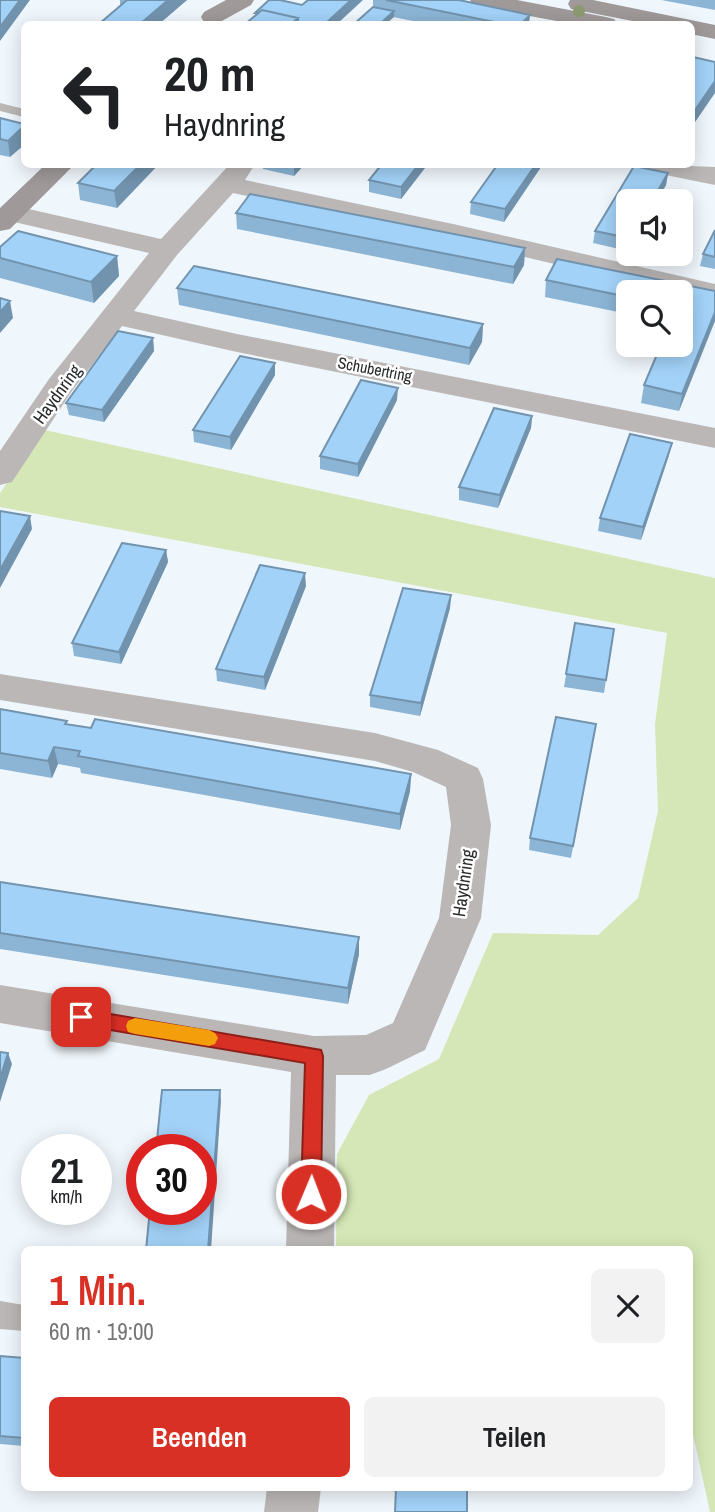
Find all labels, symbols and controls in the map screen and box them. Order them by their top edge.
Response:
text: 20 m [164,40,256,106]
icon: left [49,49,140,140]
text: Haydnring [164,103,285,146]
map controls [616,189,693,357]
button: sound [616,189,693,266]
button: search [616,280,693,357]
street label: Schubertring [336,351,415,387]
street label: Haydnring [27,358,88,429]
street label: Haydnring [446,847,480,918]
pin [51,987,111,1047]
icon: arrive [62,998,100,1036]
speed limit sign: 30 [126,1134,217,1225]
text: 21 [51,1147,82,1194]
position arrow [274,1157,348,1231]
text: km/h [51,1184,83,1209]
text: 1 Min. [49,1262,146,1318]
button: close [591,1269,665,1343]
text: 60 m · 19:00 [49,1316,154,1347]
button: Beenden [49,1397,350,1477]
button: Teilen [364,1397,665,1477]

